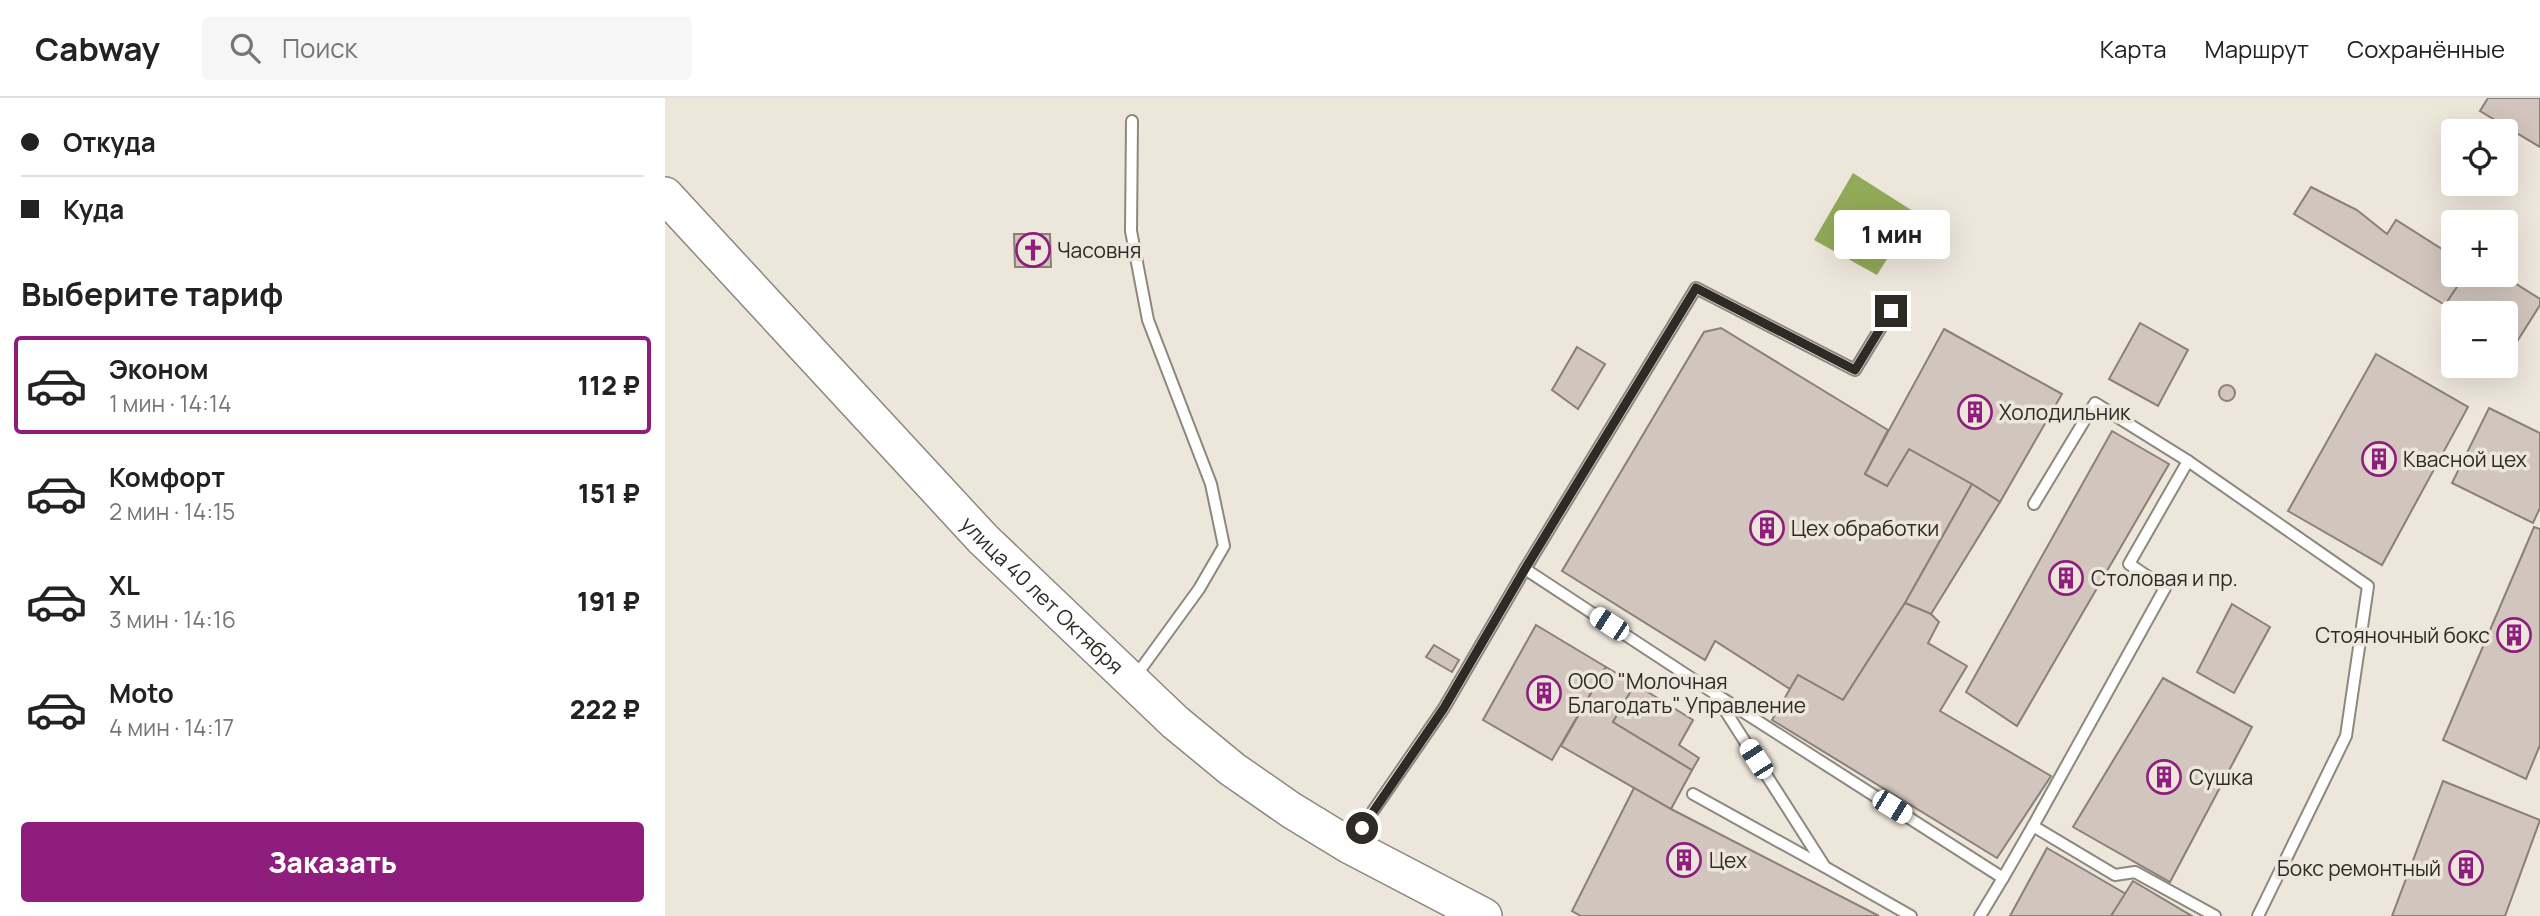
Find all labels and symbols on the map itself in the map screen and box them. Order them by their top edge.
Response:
callout: 1 мин [1833,209,1949,258]
church icon: Часовня [1014,231,1052,269]
place label: Часовня [1057,236,1141,264]
route end [1875,295,1907,327]
building icon: Холодильник [1956,393,1994,431]
place label: Холодильник [1999,398,2131,426]
building icon: Квасной цех [2360,440,2398,478]
place label: Квасной цех [2403,445,2527,473]
building icon: Цех обработки [1748,509,1786,547]
street label: улица 40 лет Октября [955,510,1130,680]
place label: Цех обработки [1791,514,1939,542]
building icon: Столовая и пр. [2047,559,2085,597]
place label: Столовая и пр. [2091,564,2238,592]
car [1586,604,1633,644]
building icon: Стояночный бокс [2495,616,2533,654]
place label: Стояночный бокс [2315,621,2490,649]
place label: ООО "Молочная Благодать" Управление [1568,667,1806,719]
building icon: ООО "Молочная Благодать" Управление [1525,674,1563,712]
car [1736,736,1777,782]
building icon: Сушка [2145,758,2183,796]
place label: Сушка [2189,763,2253,791]
car [1869,787,1916,827]
route start [1346,812,1378,844]
building icon: Цех [1665,841,1703,879]
place label: Цех [1709,846,1747,874]
building icon: Бокс ремонтный [2447,849,2485,887]
place label: Бокс ремонтный [2277,854,2441,882]

